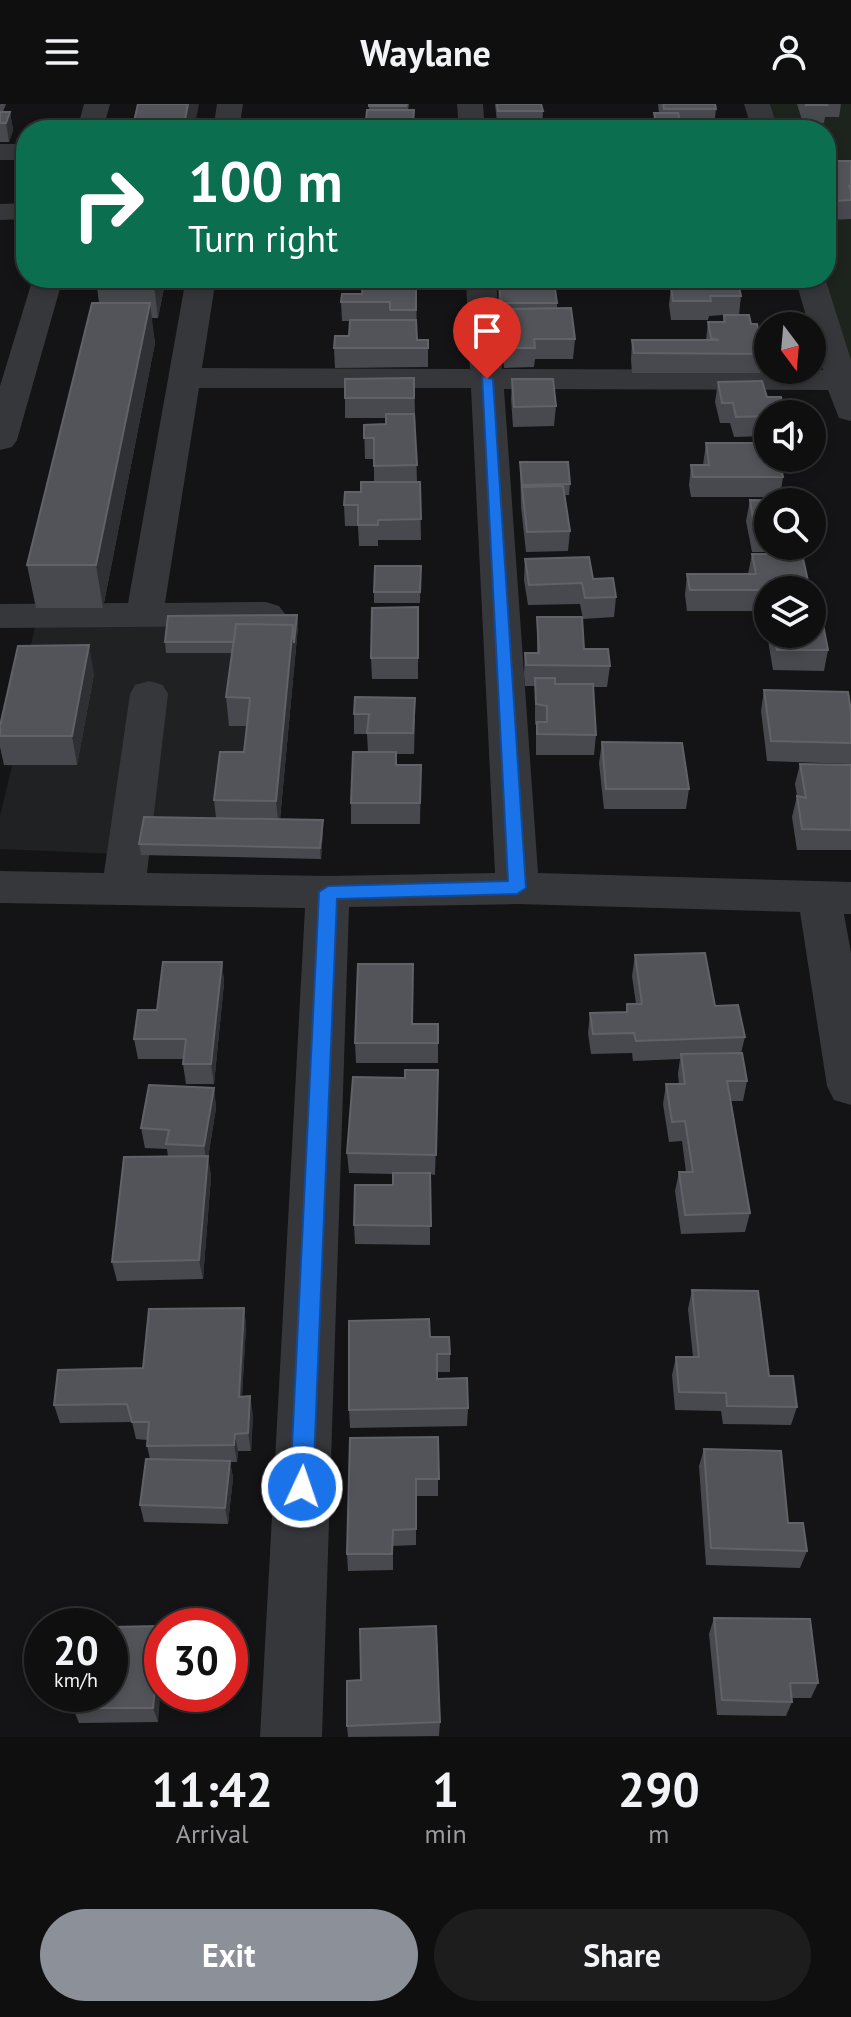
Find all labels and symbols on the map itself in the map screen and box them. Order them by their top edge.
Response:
pin [453,297,521,379]
north arrow [754,312,826,384]
position arrow [260,1445,344,1529]
speed limit sign: 30 [144,1608,248,1712]

